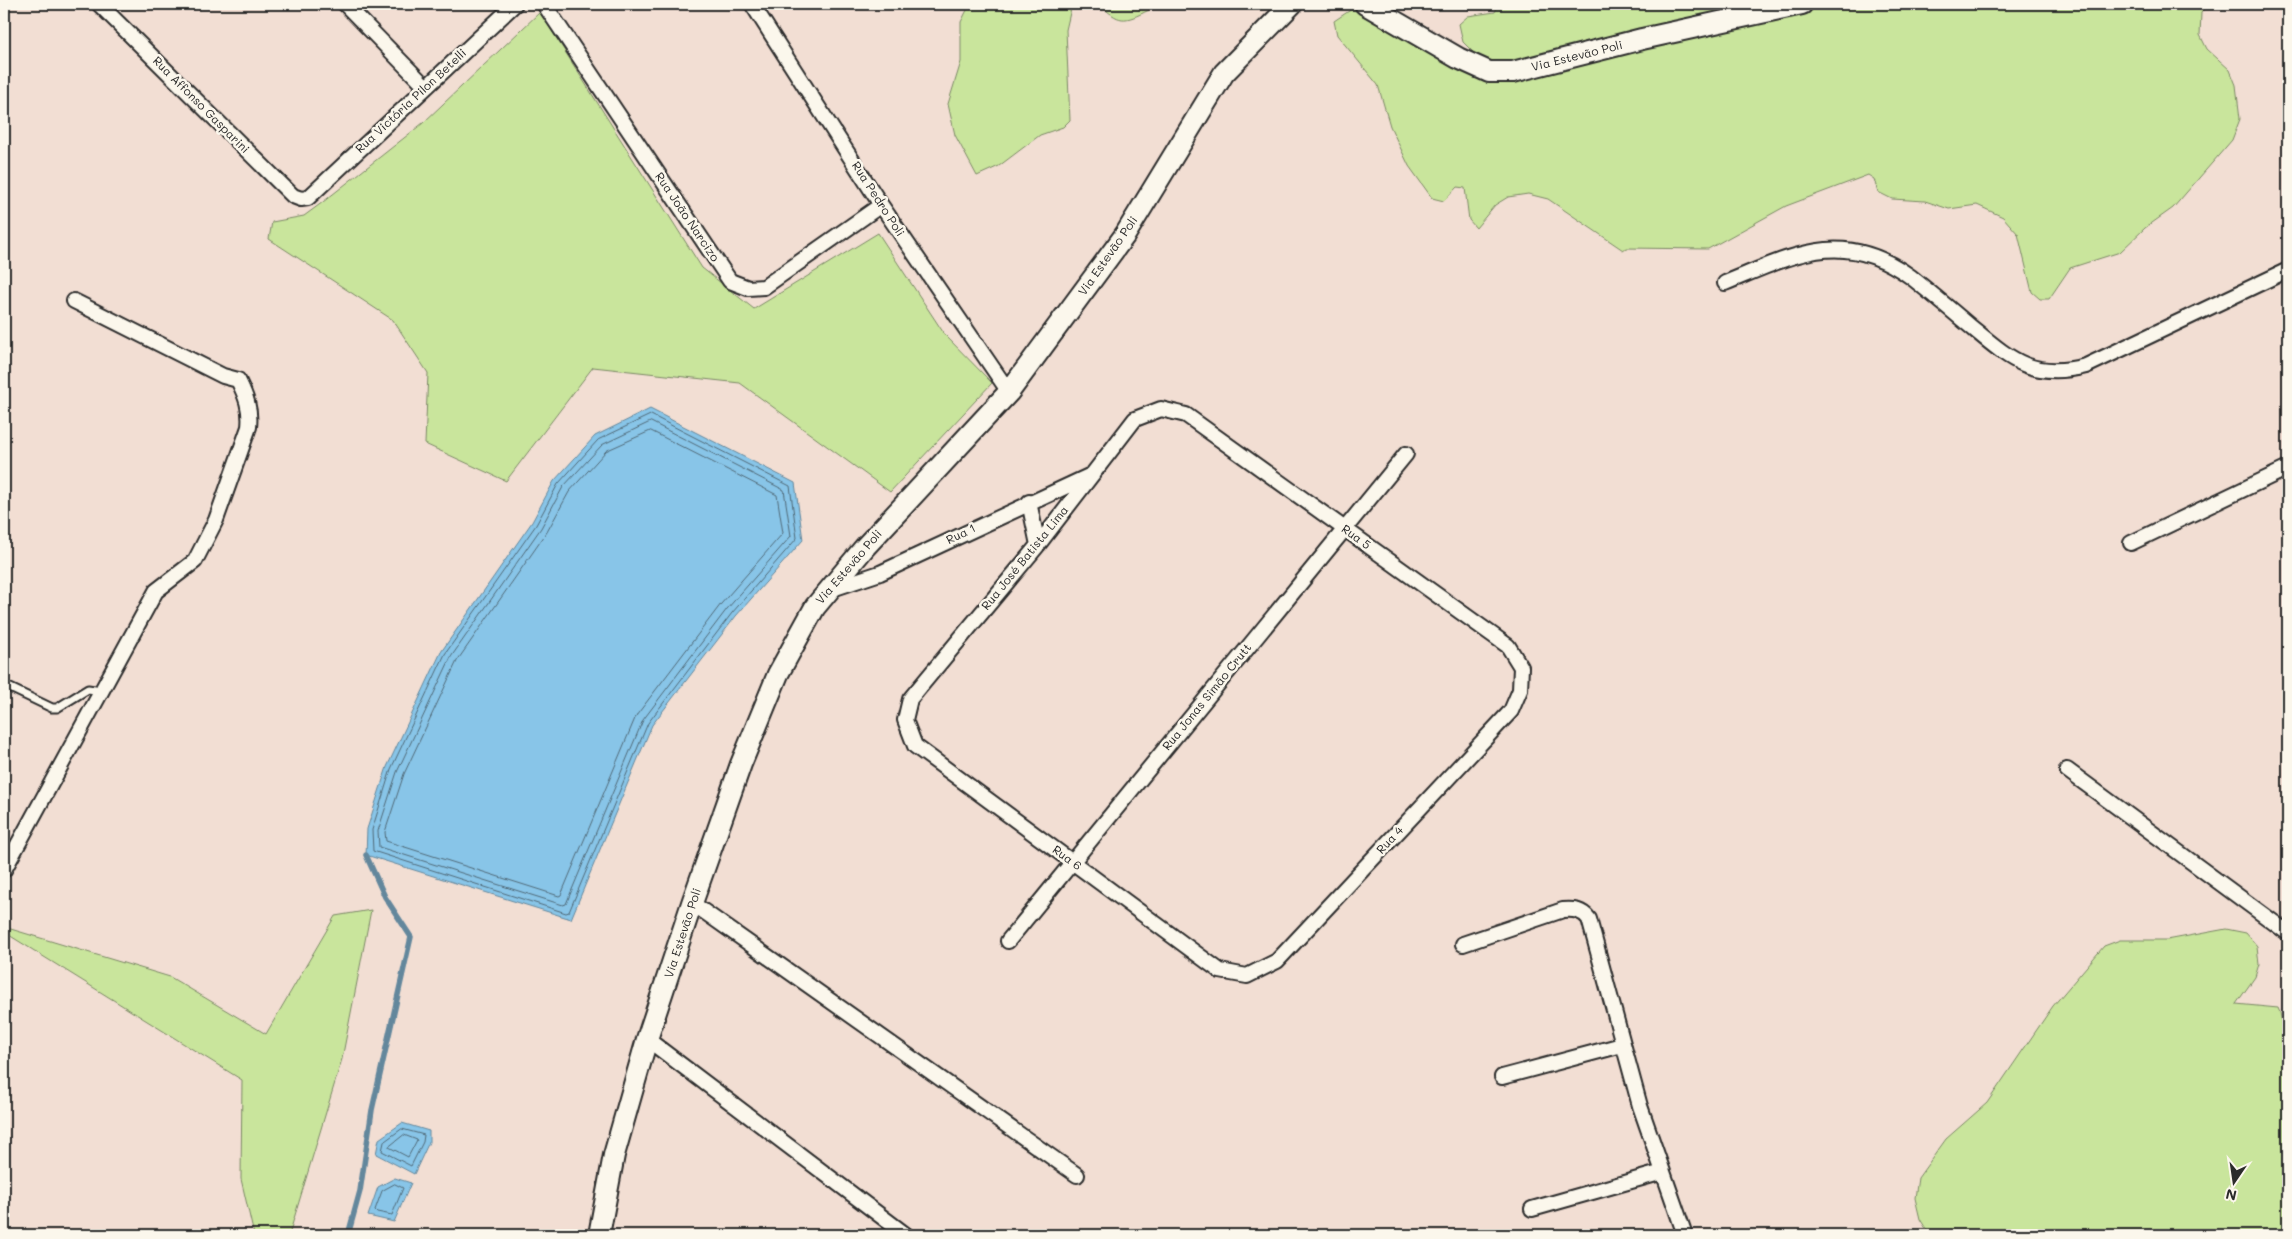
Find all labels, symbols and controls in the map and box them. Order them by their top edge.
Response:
street label: Via Estevão Poli [1529,36,1624,74]
street label: Rua Victória Pilon Betelli [351,45,469,156]
street label: Rua Affonso Gasparini [150,52,254,156]
street label: Rua Pedro Poli [849,158,909,239]
street label: Rua João Narcizo [652,169,724,264]
street label: Via Estevão Poli [1074,213,1141,298]
street label: Rua José Batista Lima [977,502,1071,613]
street label: Rua 1 [943,519,978,547]
street label: Rua 5 [1339,520,1374,552]
street label: Via Estevão Poli [812,526,885,607]
street label: Rua Jonas Simão Crutt [1158,640,1254,753]
street label: Rua 4 [1372,822,1406,857]
street label: Rua 6 [1050,841,1086,873]
street label: Via Estevão Poli [660,886,704,980]
north arrow [2210,1156,2260,1206]
text: N [2224,1185,2238,1206]

